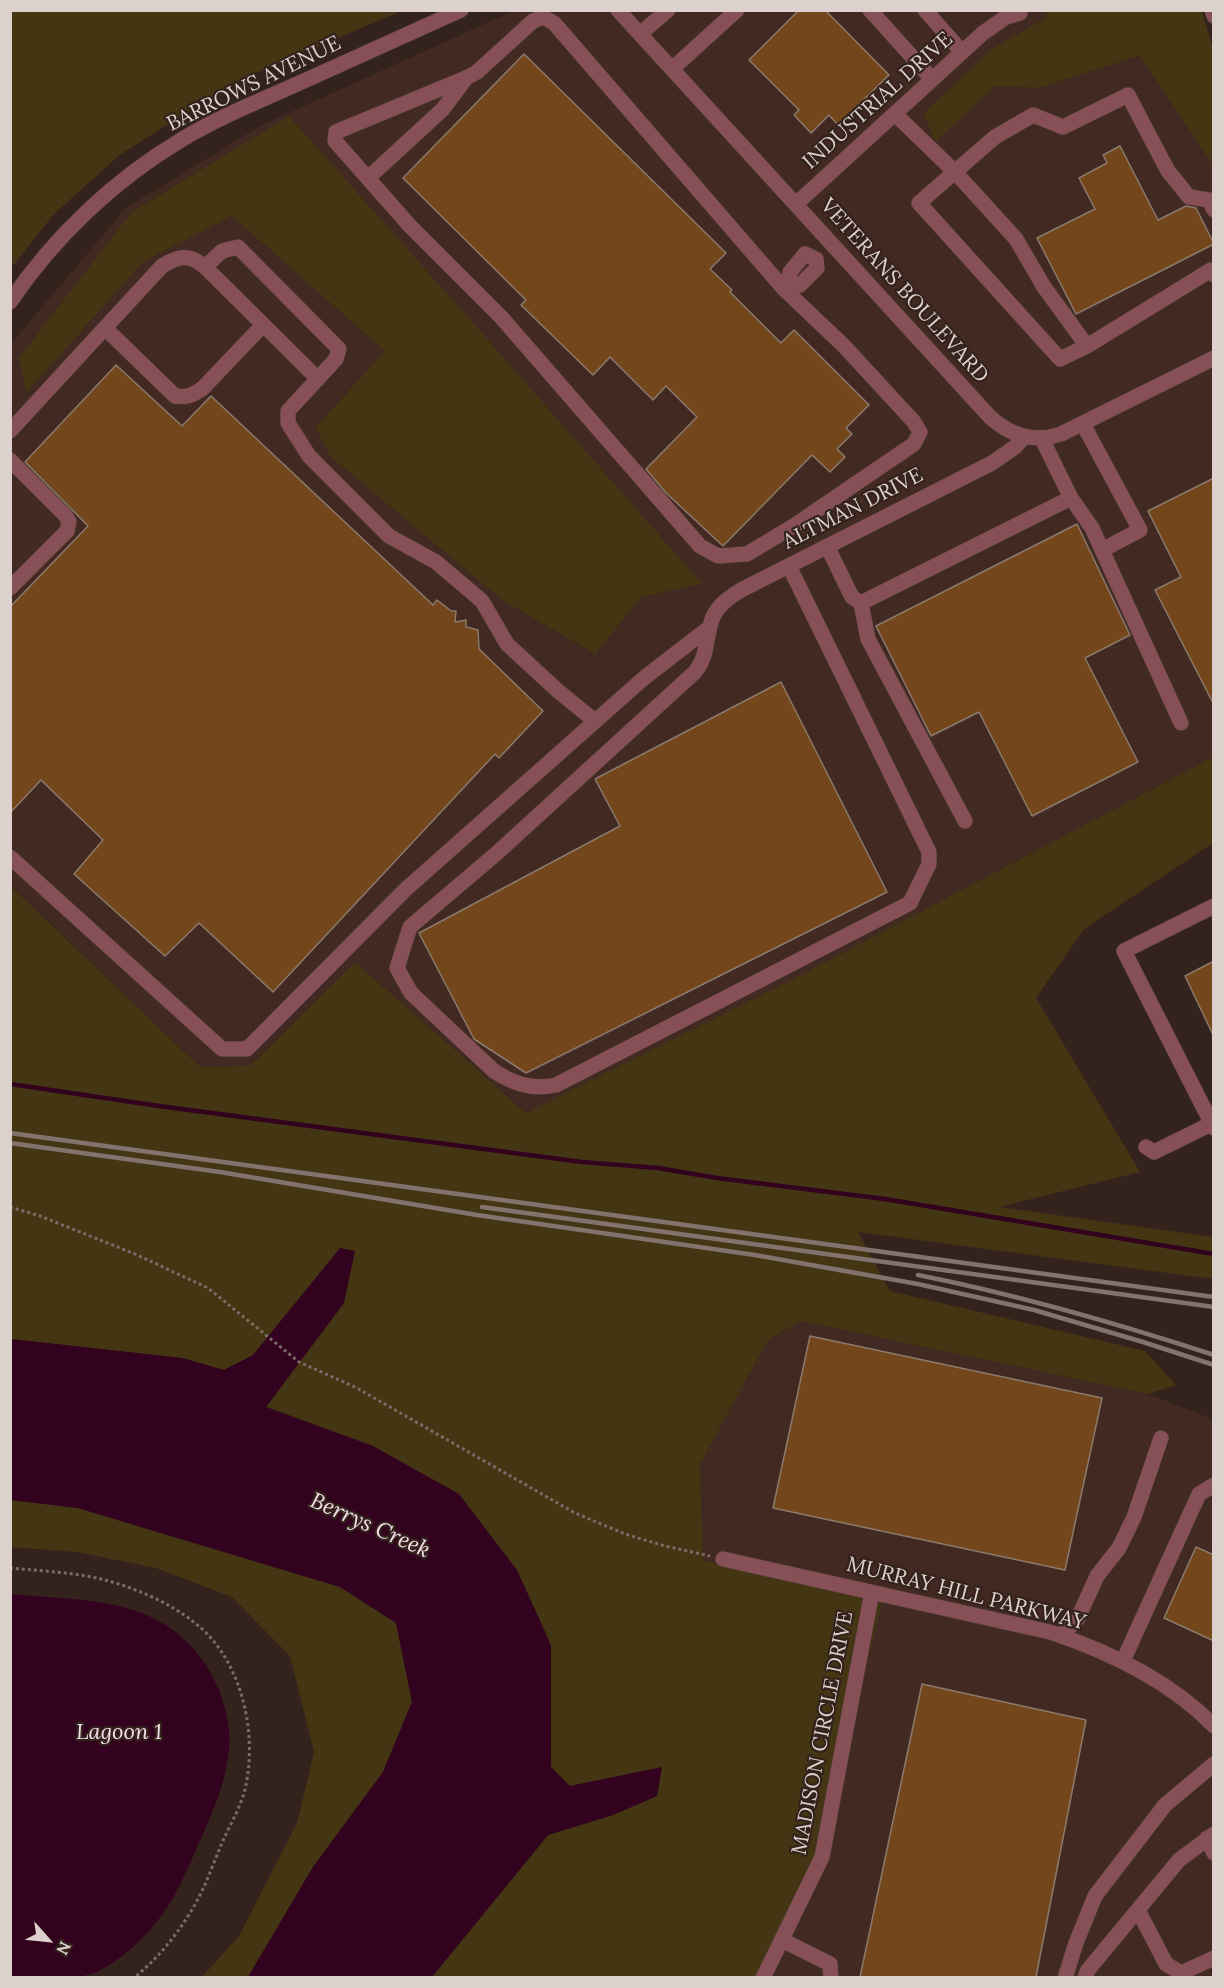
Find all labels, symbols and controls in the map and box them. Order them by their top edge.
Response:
street label: INDUSTRIAL DRIVE [798,27,958,175]
street label: BARROWS AVENUE [163,31,345,137]
street label: VETERANS BOULEVARD [815,194,993,388]
street label: ALTMAN DRIVE [779,463,927,555]
water label: Berrys Creek [306,1488,434,1564]
street label: MURRAY HILL PARKWAY [844,1552,1088,1636]
street label: MADISON CIRCLE DRIVE [787,1609,859,1857]
water label: Lagoon 1 [76,1720,162,1746]
north arrow [18,1910,78,1970]
text: N [52,1938,76,1958]

